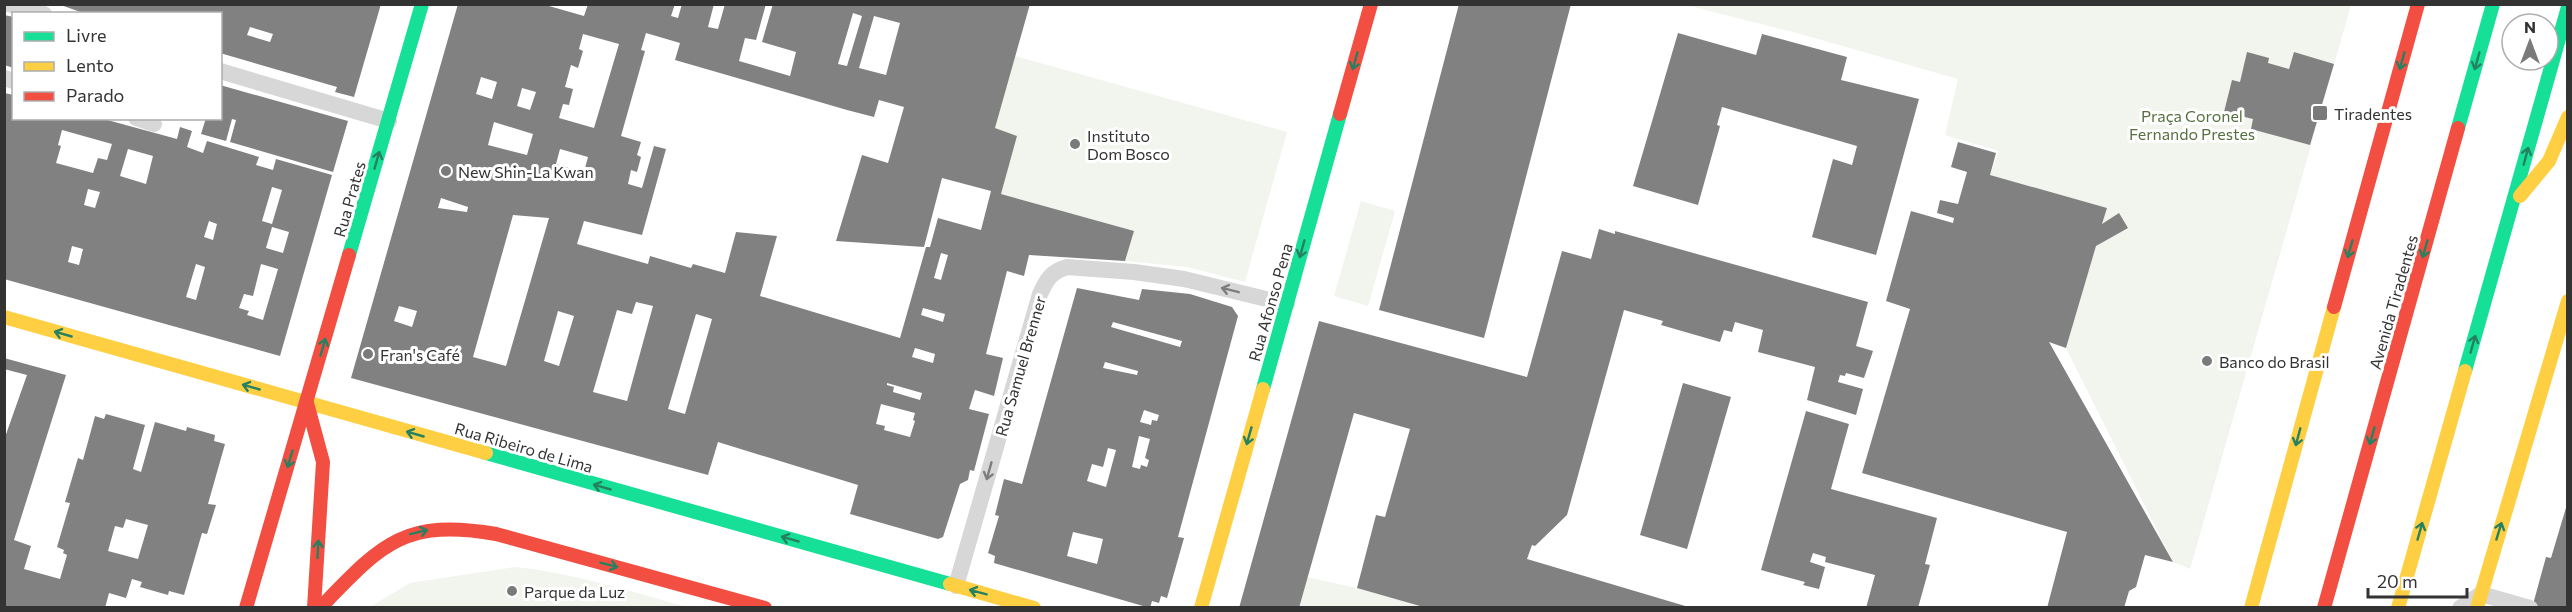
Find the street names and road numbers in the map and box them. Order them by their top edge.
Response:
street label: Rua Prates [329,159,369,239]
street label: Avenida Tiradentes [2365,233,2421,371]
street label: Rua Afonso Pena [1244,241,1296,363]
street label: Rua Samuel Brenner [991,293,1049,438]
street label: Rua Ribeiro de Lima [453,418,595,476]

